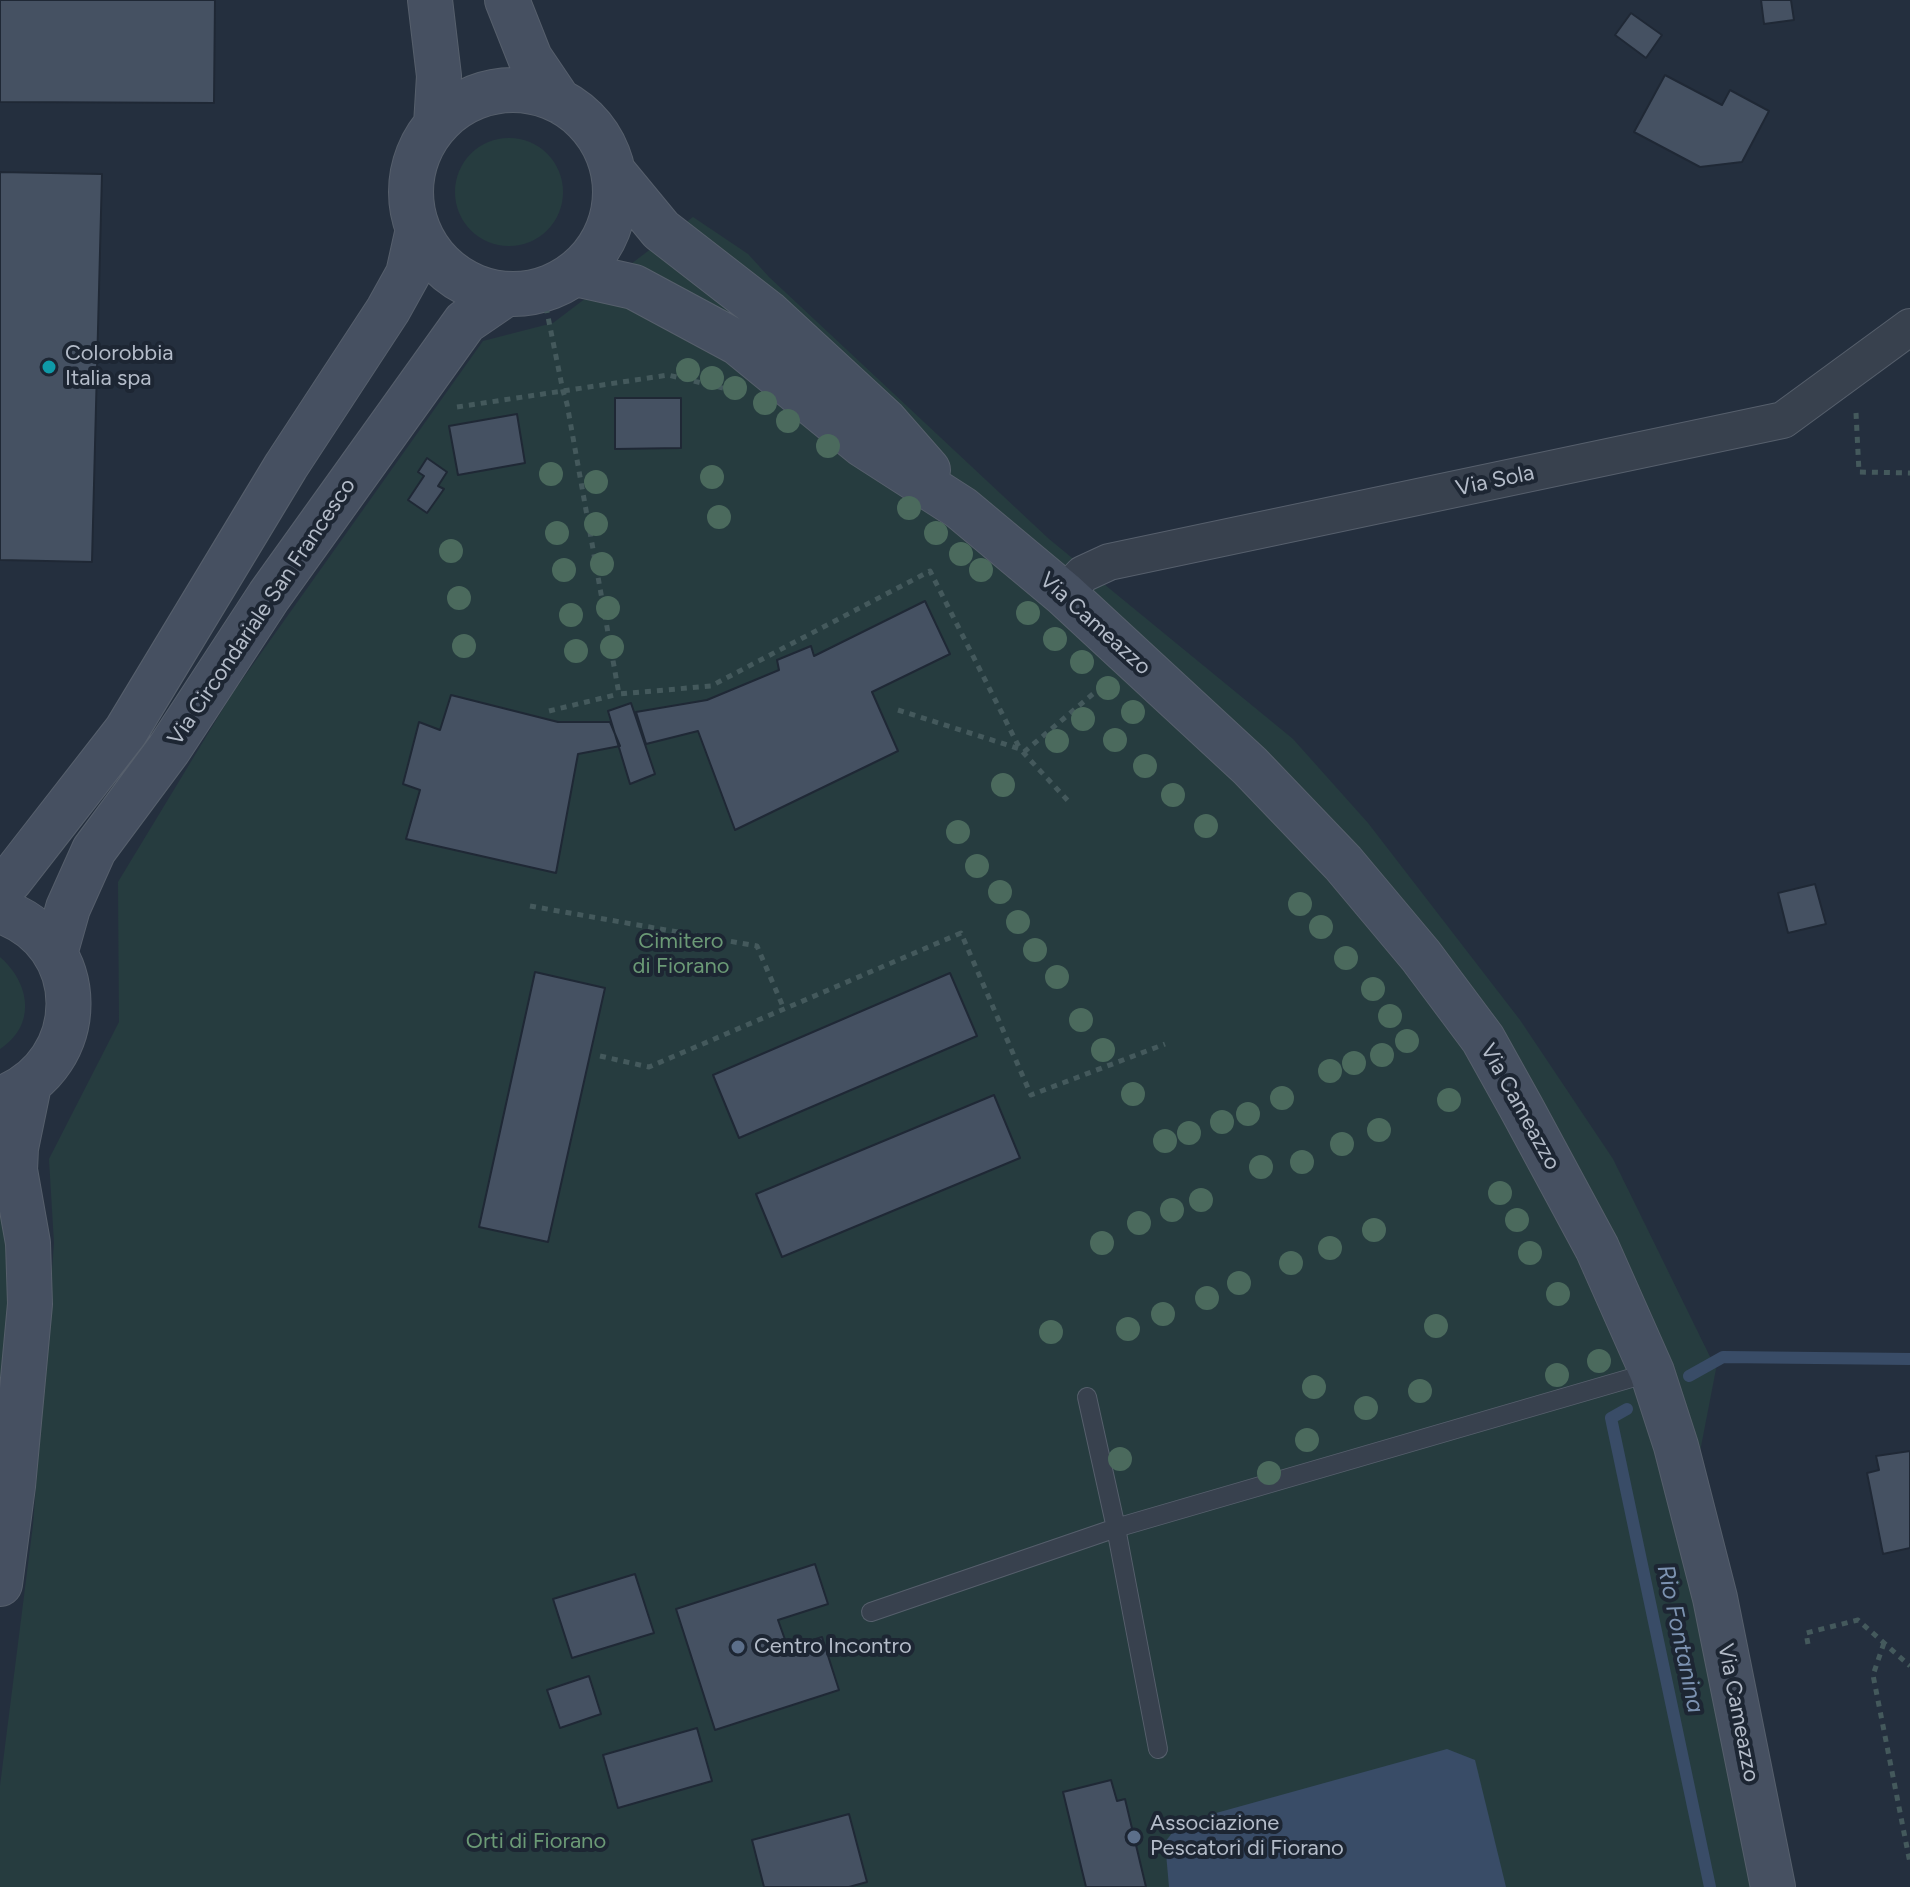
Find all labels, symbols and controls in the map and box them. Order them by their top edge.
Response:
place label: Colorobbia Italia spa [65,341,174,392]
marker: Colorobbia Italia spa [40,358,58,376]
street label: Via Sola [1453,460,1537,502]
street label: Via Circondariale San Francesco [163,473,361,751]
street label: Via Cameazzo [1034,567,1156,681]
park label: Cimitero di Fiorano [633,929,729,980]
street label: Via Cameazzo [1474,1039,1566,1175]
water label: Rio Fontanina [1650,1562,1710,1716]
place label: Centro Incontro [754,1634,912,1660]
marker: Centro Incontro [729,1638,747,1656]
street label: Via Cameazzo [1712,1642,1764,1784]
place label: Associazione Pescatori di Fiorano [1150,1811,1344,1862]
marker: Associazione Pescatori di Fiorano [1125,1828,1143,1846]
park label: Orti di Fiorano [466,1829,606,1855]

